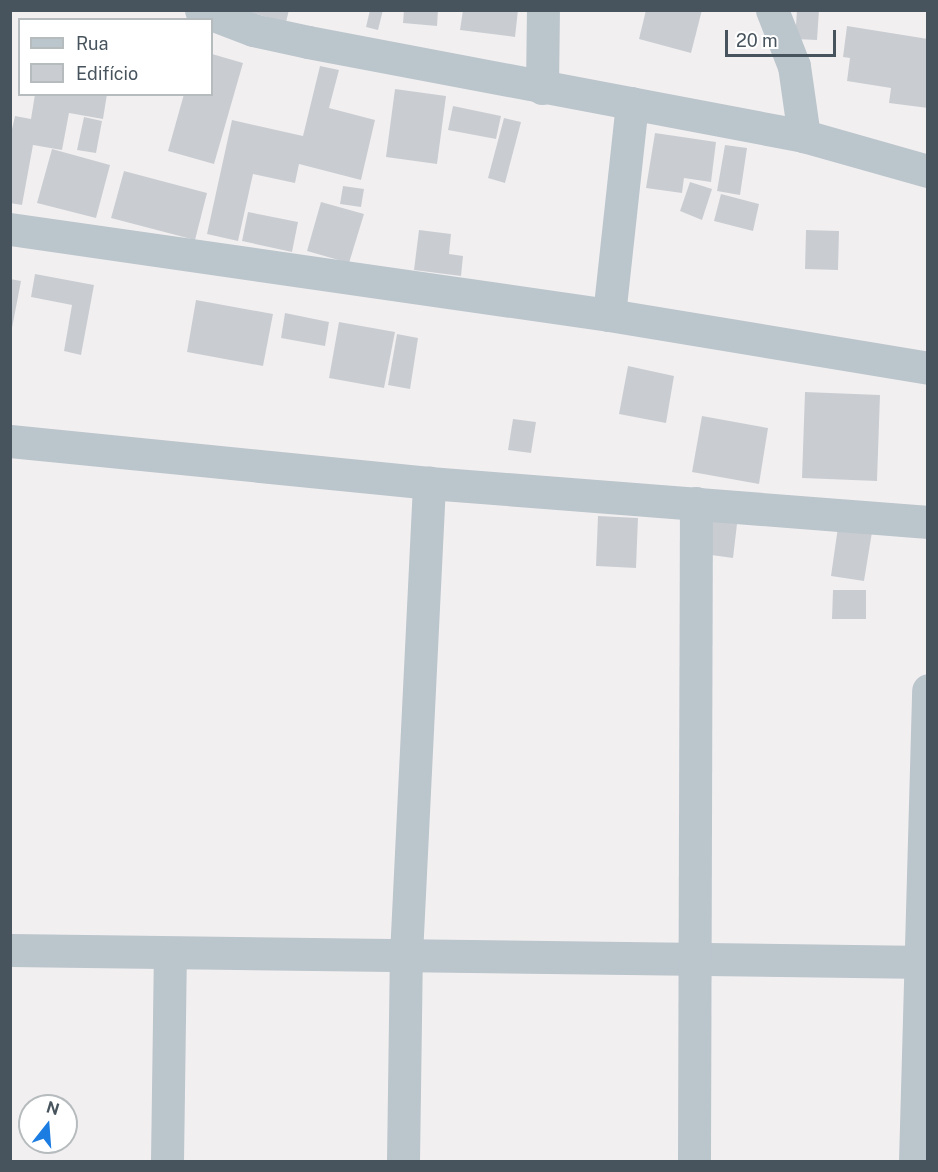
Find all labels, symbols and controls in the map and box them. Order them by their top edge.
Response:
legend [18,18,213,96]
scale bar [728,18,839,56]
text: 20 m [736,30,778,51]
text: Rua [76,33,108,54]
text: Edifício [76,63,138,84]
north arrow [18,1094,78,1154]
text: N [44,1097,62,1119]

